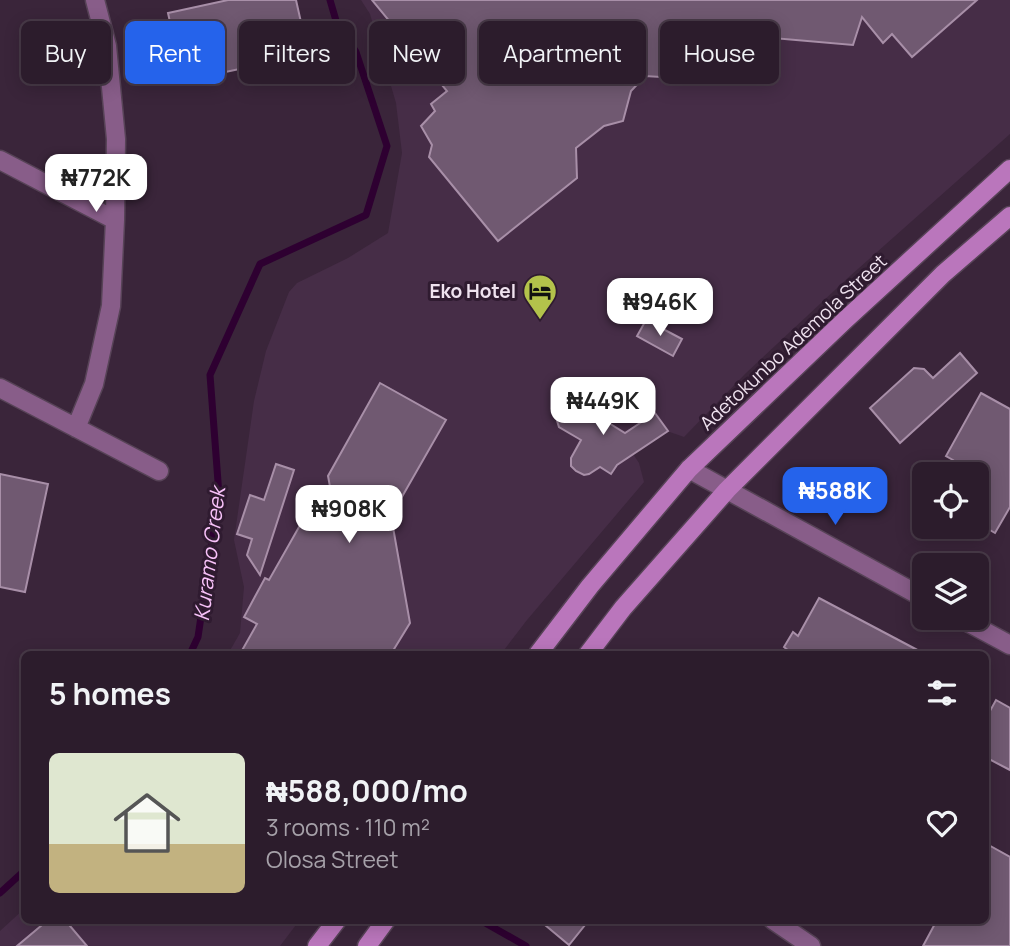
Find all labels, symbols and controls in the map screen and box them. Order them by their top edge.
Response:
chip: Buy [21,21,111,84]
chip: Rent [125,21,225,84]
chip: Filters [239,21,355,84]
chip: New [369,21,465,84]
chip: Apartment [479,21,646,84]
chip: House [660,21,779,84]
pin: ₦772K [47,154,145,214]
text: ₦772K [61,161,131,193]
street label: Adetokunbo Ademola Street [694,248,892,436]
hotel icon: Eko Hotel [521,272,559,321]
place label: Eko Hotel [429,278,516,304]
pin: ₦946K [611,278,709,338]
text: ₦946K [623,285,697,317]
pin: ₦449K [554,378,652,437]
text: ₦449K [567,384,639,416]
map controls [912,462,989,630]
button: locate [912,462,989,539]
pin: ₦588K [786,468,884,527]
text: ₦588K [798,474,872,506]
water label: Kuramo Creek [187,483,231,623]
pin: ₦908K [300,486,398,545]
text: ₦908K [311,492,387,524]
button: layers [912,553,989,630]
text: 5 homes [49,673,171,714]
icon: filters [923,674,961,712]
text: ₦588,000/mo [266,770,468,811]
icon: home [105,781,189,865]
icon: heart [923,804,961,842]
text: 3 rooms · 110 m² [266,811,430,843]
text: Olosa Street [266,843,399,875]

